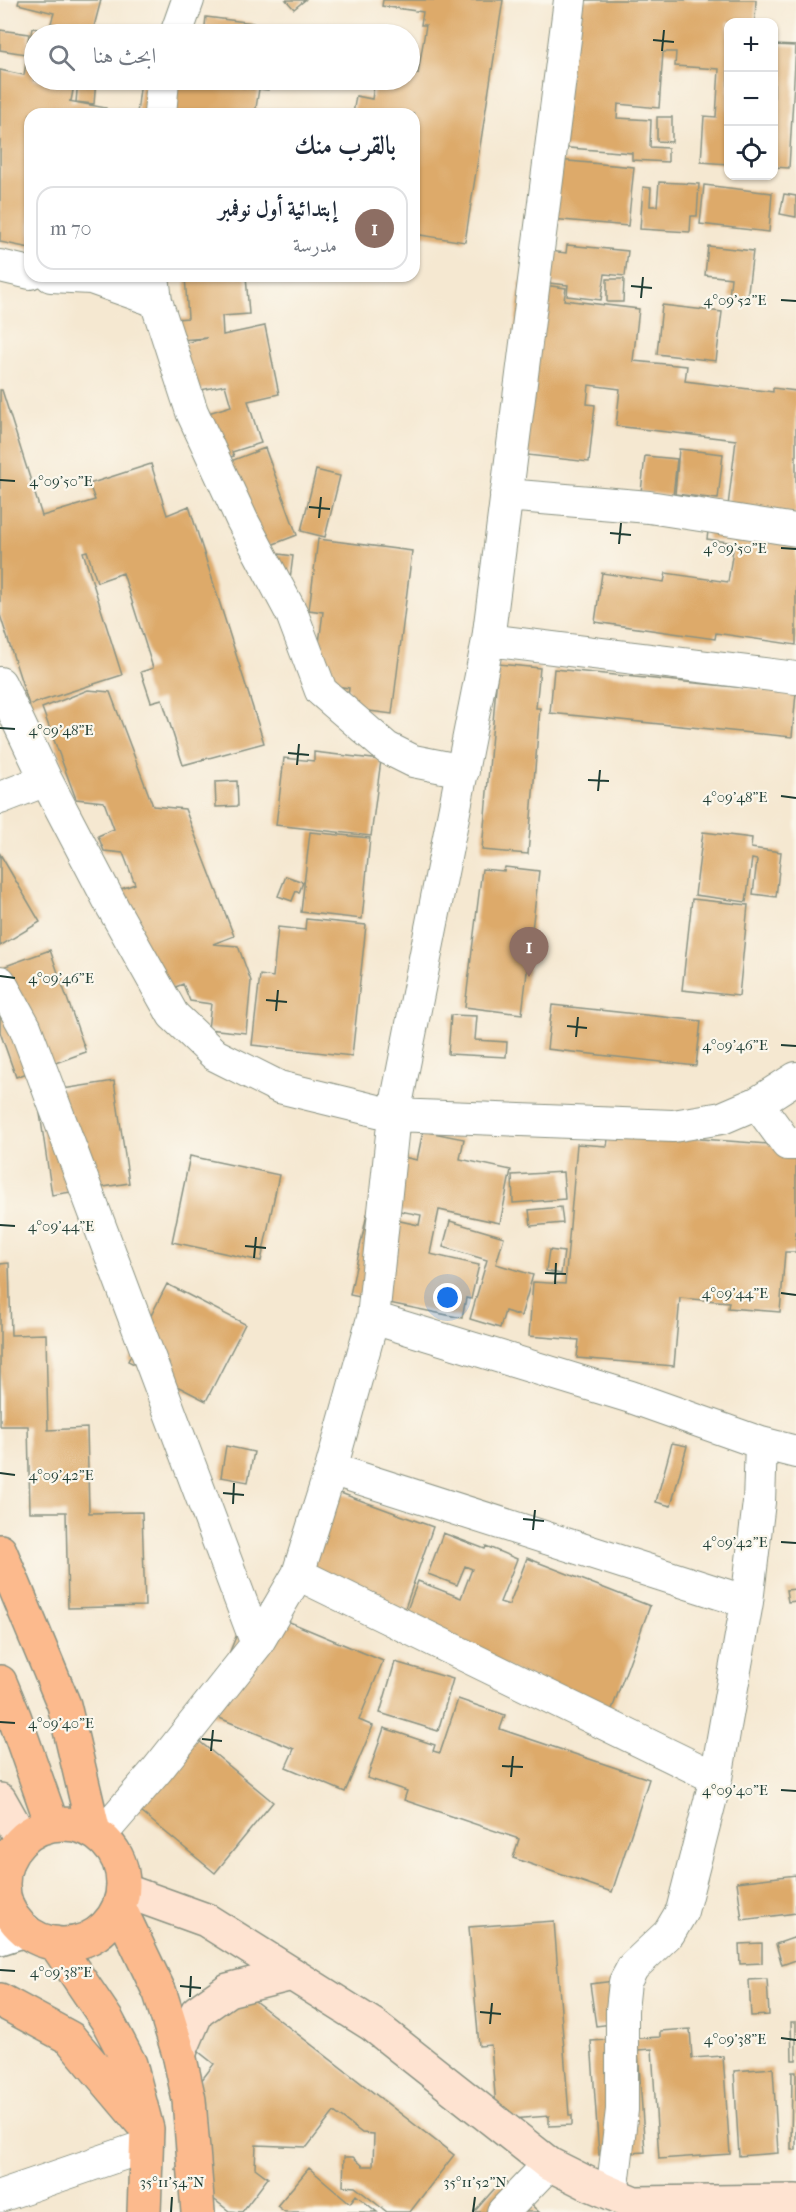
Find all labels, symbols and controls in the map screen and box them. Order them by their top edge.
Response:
map controls [724,18,778,180]
button: + [724,18,778,72]
search box [24,24,420,90]
icon: search [45,41,78,74]
text: ابحث هنا [93,43,156,69]
button: − [724,72,778,126]
button: locate [724,126,778,180]
text: بالقرب منك [294,130,396,161]
text: إبتدائية أول نوفمبر [218,196,337,222]
text: 70 m [50,217,92,240]
text: 1 [371,217,378,240]
text: مدرسة [293,234,337,257]
text: 4°09'52"E [704,291,766,309]
text: 4°09'50"E [29,472,93,490]
text: 4°09'50"E [703,539,767,557]
text: 4°09'48"E [28,721,94,739]
text: 4°09'48"E [702,788,768,806]
pin: 1 [510,928,548,977]
text: 4°09'46"E [28,969,94,987]
text: 4°09'46"E [702,1036,768,1054]
text: 4°09'44"E [28,1217,94,1235]
your location [433,1283,462,1312]
text: 4°09'44"E [702,1284,768,1302]
text: 4°09'42"E [28,1466,94,1484]
text: 4°09'42"E [702,1533,768,1551]
text: 4°09'40"E [28,1714,94,1732]
text: 4°09'40"E [702,1781,768,1799]
text: 4°09'38"E [30,1963,92,1981]
text: 4°09'38"E [704,2030,766,2048]
text: 35°11'54"N [140,2173,205,2191]
text: 35°11'52"N [443,2173,507,2191]

